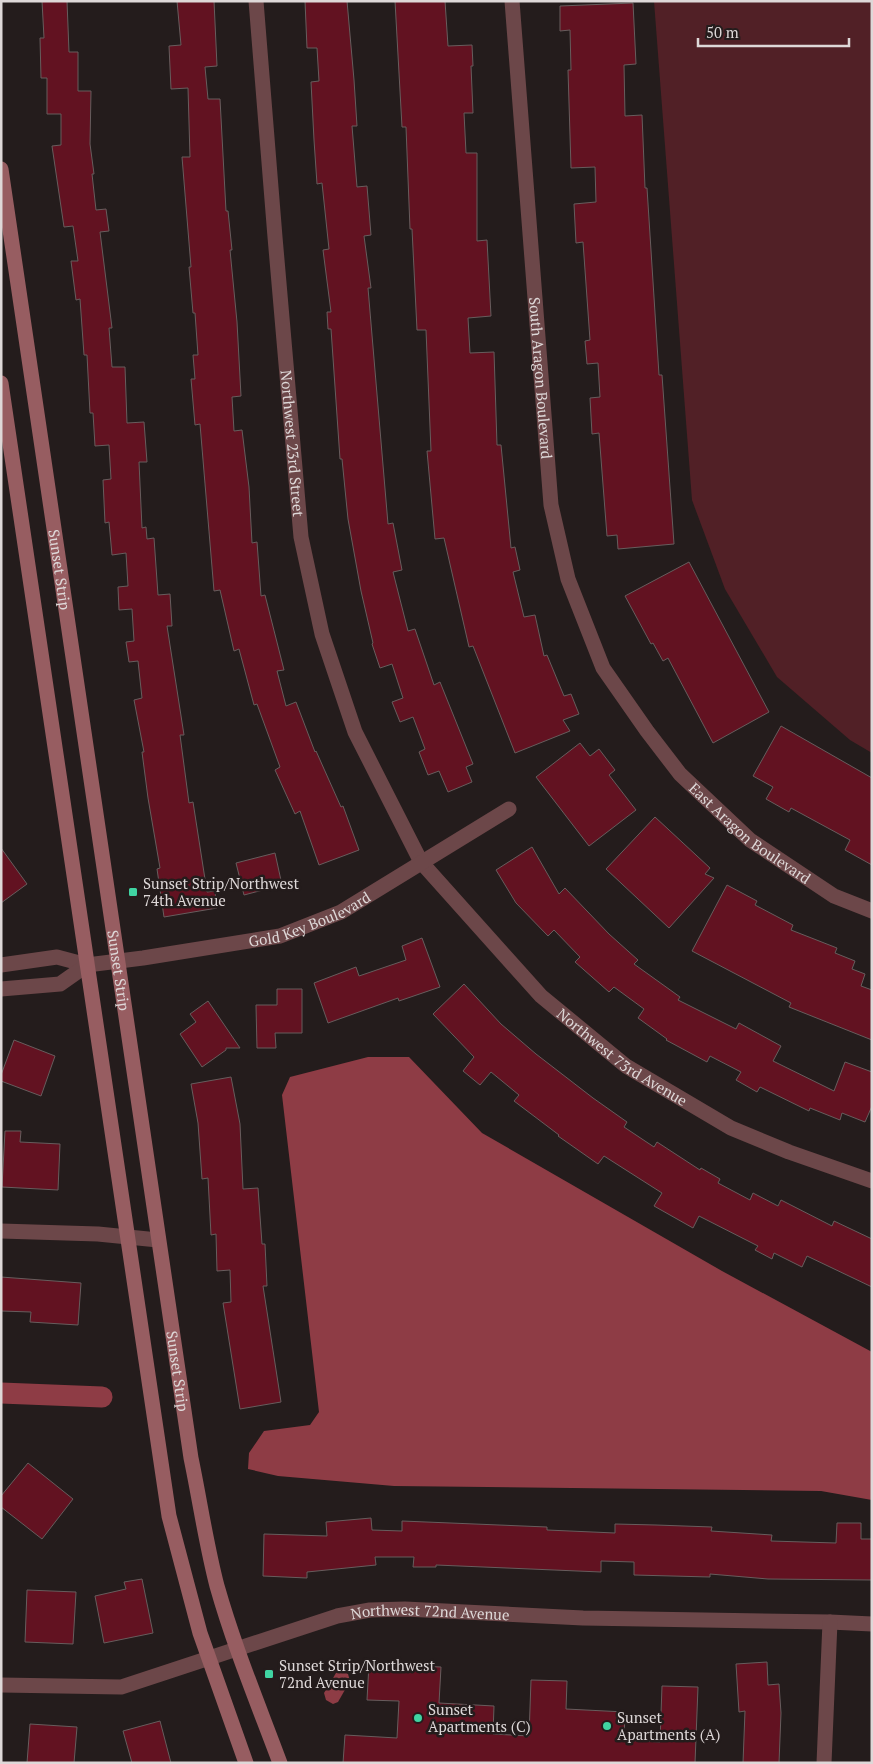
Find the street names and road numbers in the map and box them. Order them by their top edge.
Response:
street label: South Aragon Boulevard [525,296,557,460]
street label: Northwest 23rd Street [277,369,309,518]
street label: Sunset Strip [44,528,76,611]
street label: East Aragon Boulevard [685,778,815,888]
street label: Gold Key Boulevard [247,886,374,951]
street label: Sunset Strip [103,929,135,1012]
street label: Northwest 73rd Avenue [553,1003,691,1110]
street label: Sunset Strip [162,1329,194,1413]
street label: Northwest 72nd Avenue [349,1599,510,1624]

